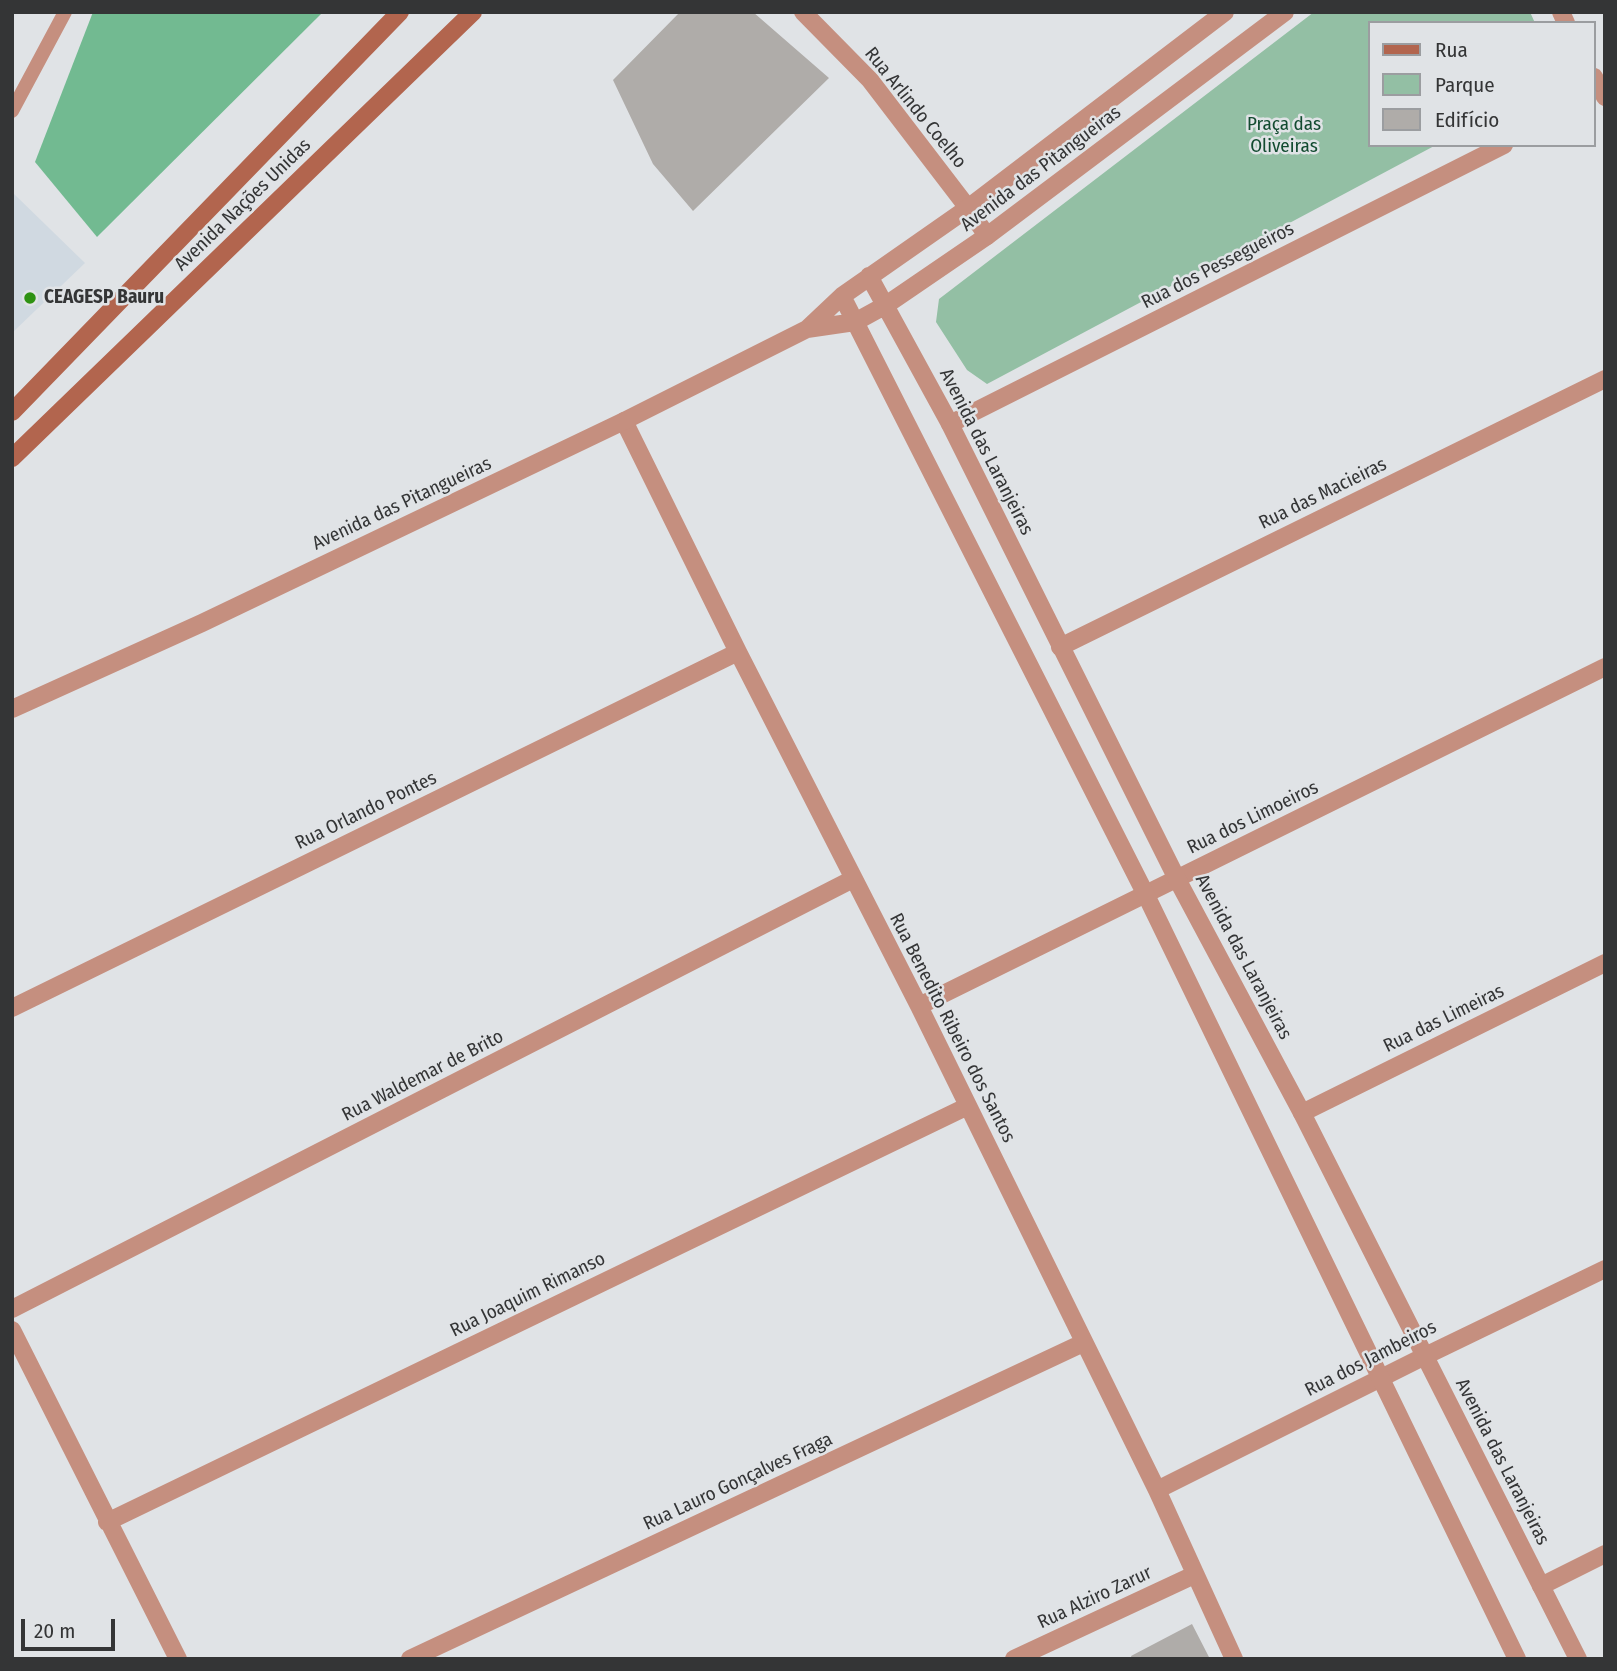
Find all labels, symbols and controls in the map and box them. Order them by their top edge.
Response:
legend [1368,21,1596,147]
text: Rua [1435,37,1468,63]
street label: Rua Arlindo Coelho [859,43,971,173]
text: Parque [1435,72,1495,98]
street label: Avenida das Pitangueiras [956,101,1126,237]
text: Edifício [1435,107,1499,133]
park label: Praça das Oliveiras [1247,114,1321,158]
street label: Avenida Nações Unidas [170,134,316,276]
street label: Rua dos Pessegueiros [1138,218,1298,314]
place label: CEAGESP Bauru [44,287,164,309]
marker: CEAGESP Bauru [22,290,38,306]
street label: Avenida das Laranjeiras [934,365,1038,539]
street label: Avenida das Pitangueiras [309,453,495,555]
street label: Rua das Macieiras [1255,453,1391,535]
street label: Rua Orlando Pontes [292,767,440,855]
street label: Rua dos Limoeiros [1184,776,1322,860]
street label: Avenida das Laranjeiras [1190,871,1296,1043]
street label: Rua Benedito Ribeiro dos Santos [884,910,1020,1146]
street label: Rua das Limeiras [1380,980,1508,1058]
street label: Rua Waldemar de Brito [338,1025,508,1127]
street label: Rua Joaquim Rimanso [447,1248,609,1342]
street label: Rua dos Jambeiros [1301,1316,1441,1402]
street label: Avenida das Laranjeiras [1450,1375,1554,1549]
street label: Rua Lauro Gonçalves Fraga [640,1428,836,1536]
street label: Rua Alziro Zarur [1034,1562,1156,1634]
scale bar [24,1604,119,1648]
text: 20 m [34,1618,75,1644]

